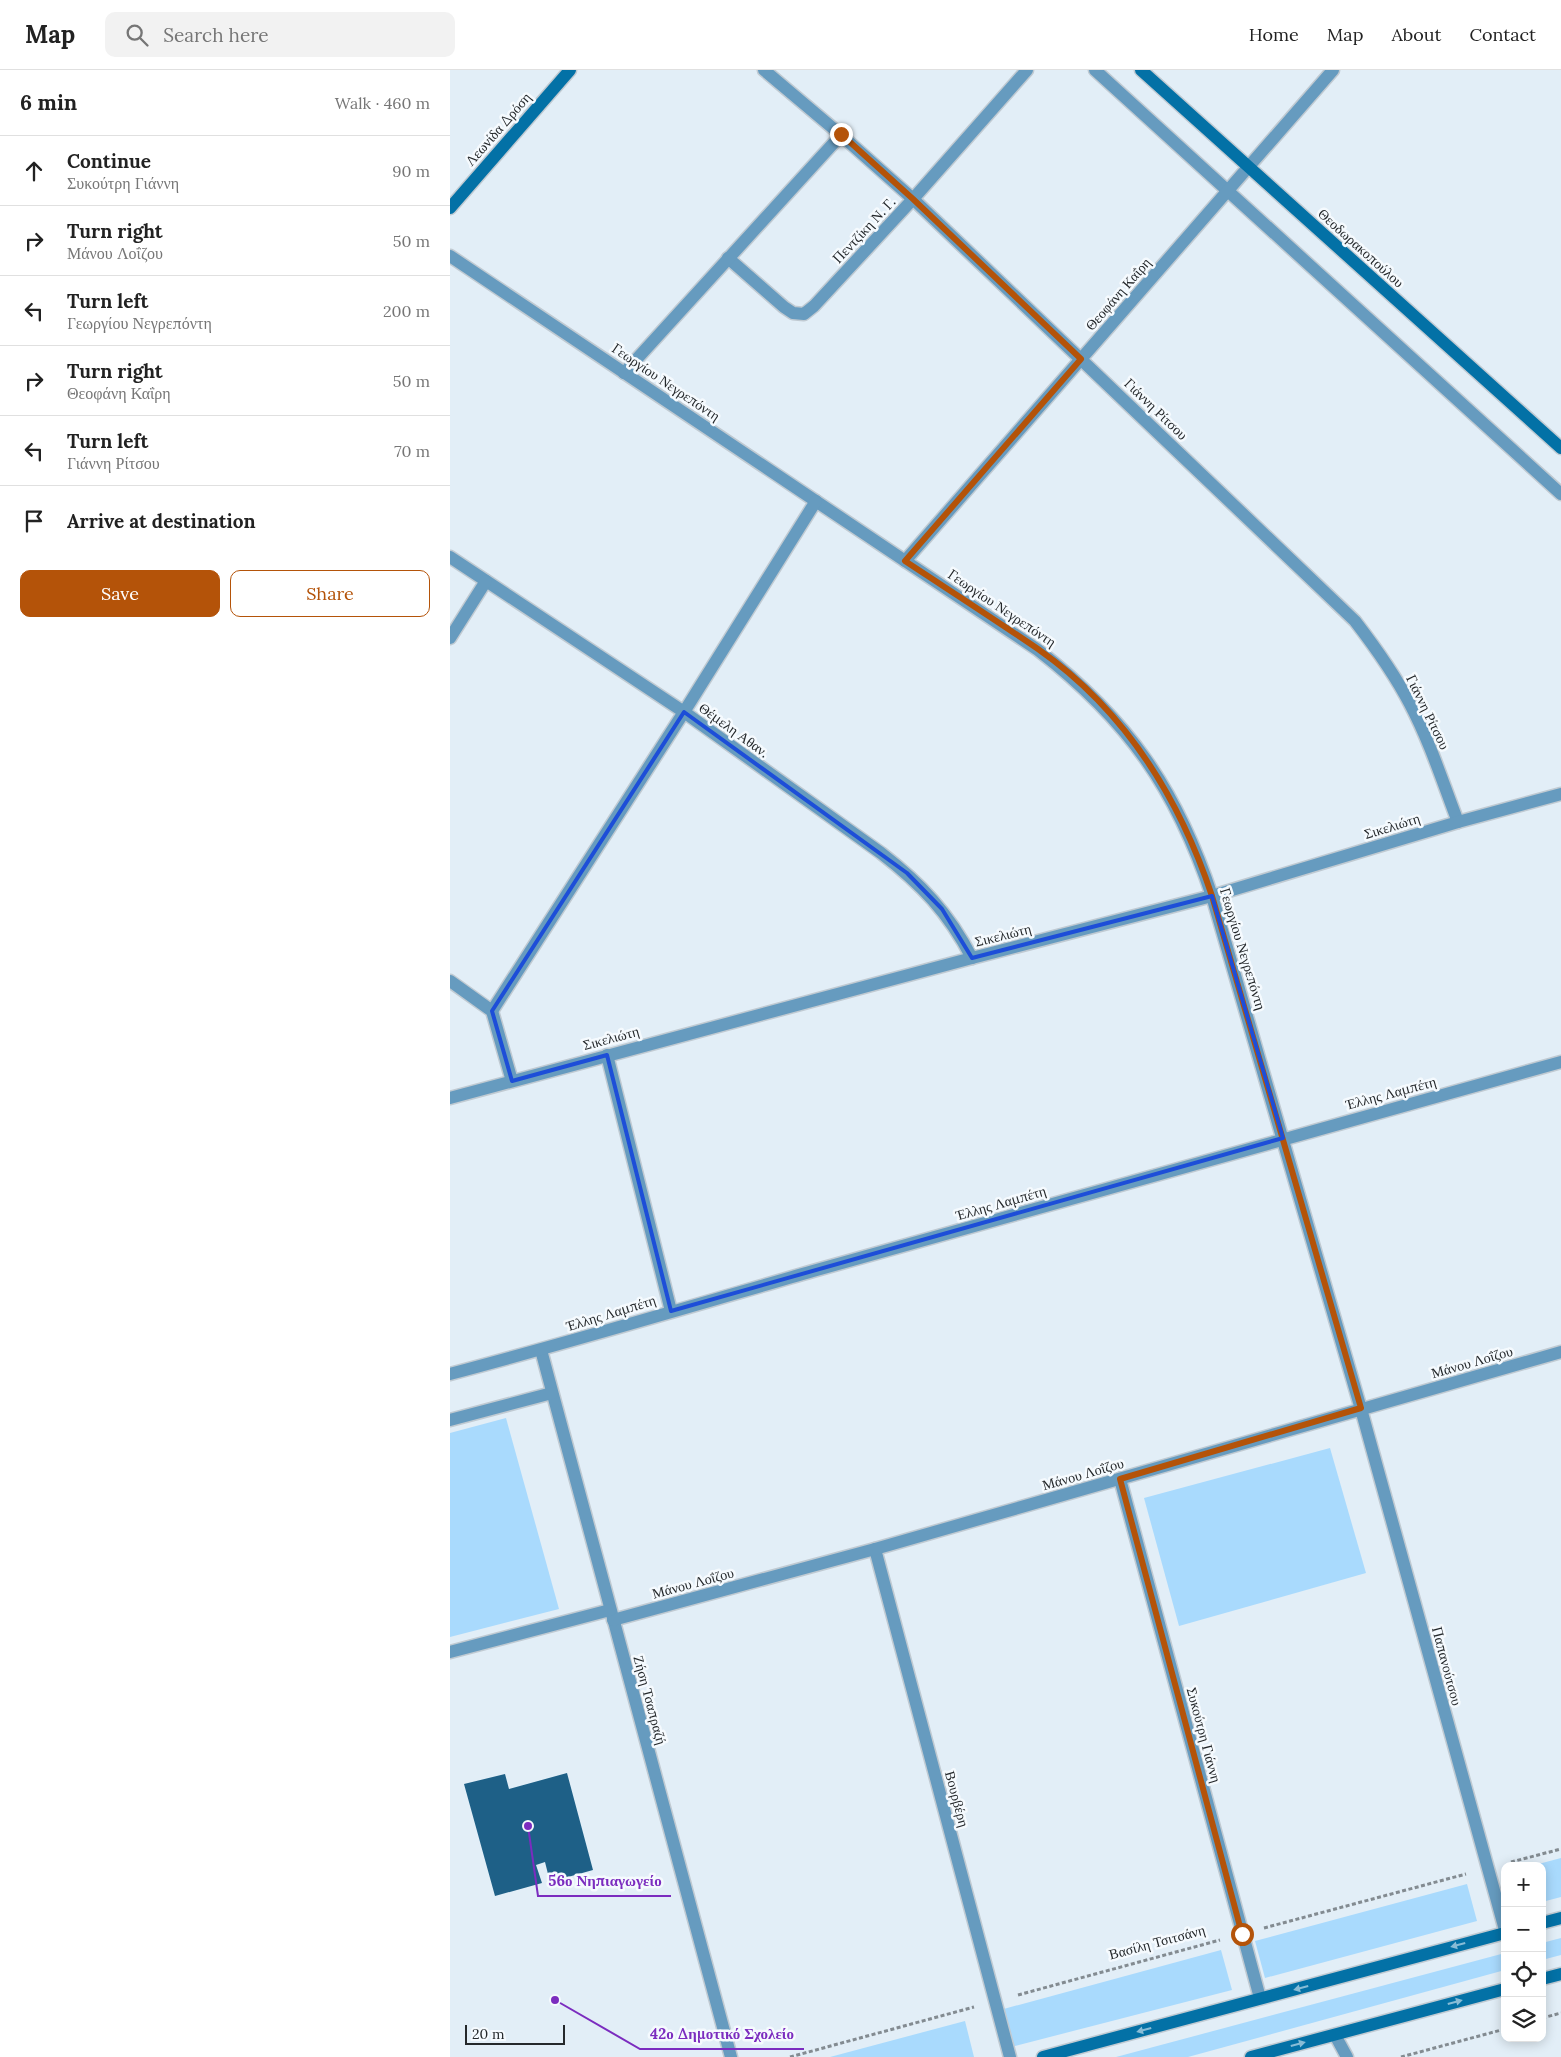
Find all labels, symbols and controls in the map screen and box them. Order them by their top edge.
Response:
search box [105,12,455,57]
text: Map [25,19,75,50]
icon: search [123,21,151,49]
text: Search here [163,23,269,47]
text: Home [1249,23,1299,46]
text: Map [1327,23,1363,46]
text: About [1391,23,1441,46]
text: Contact [1469,23,1536,46]
text: 6 min [20,89,77,116]
street label: Λεωνίδα Δρόση [461,89,535,169]
text: Walk · 460 m [335,93,430,113]
route end [830,123,853,146]
text: Continue [67,149,151,173]
icon: ahead [20,157,48,185]
text: 90 m [392,161,430,181]
text: Συκούτρη Γιάννη [67,173,179,193]
street label: Πεντζίκη Ν. Γ. [829,193,899,267]
street label: Θεοδωρακοπούλου [1314,205,1408,291]
text: Turn right [67,219,163,243]
icon: right [20,227,48,255]
text: 50 m [393,231,430,251]
text: Μάνου Λοΐζου [67,243,163,263]
street label: Θεοφάνη Καΐρη [1081,254,1155,334]
text: Turn left [67,289,148,313]
icon: left [20,297,48,325]
text: 200 m [383,301,430,321]
text: Γεωργίου Νεγρεπόντη [67,313,212,333]
street label: Γεωργίου Νεγρεπόντη [608,339,724,425]
text: Turn right [67,359,163,383]
icon: right [20,367,48,395]
text: 50 m [393,371,430,391]
street label: Γιάννη Ρίτσου [1121,374,1191,444]
text: Θεοφάνη Καΐρη [67,383,171,403]
text: Turn left [67,429,148,453]
icon: left [20,437,48,465]
text: 70 m [394,441,430,461]
text: Γιάννη Ρίτσου [67,453,160,473]
icon: arrive [20,507,48,535]
text: Arrive at destination [67,509,256,533]
street label: Γεωργίου Νεγρεπόντη [944,565,1060,651]
button: Save [20,570,220,617]
button: Share [230,570,430,617]
street label: Γιάννη Ρίτσου [1402,672,1454,752]
street label: Θέμελη Αθαν. [696,699,772,761]
street label: Σικελιώτη [1362,809,1422,843]
street label: Γεωργίου Νεγρεπόντη [1216,886,1270,1012]
street label: Σικελιώτη [973,919,1033,951]
street label: Σικελιώτη [581,1022,641,1054]
street label: Έλλης Λαμπέτη [1343,1072,1438,1114]
street label: Έλλης Λαμπέτη [953,1182,1048,1225]
street label: Έλλης Λαμπέτη [563,1291,658,1335]
street label: Μάνου Λοΐζου [1429,1342,1515,1382]
street label: Μάνου Λοΐζου [1040,1454,1126,1494]
street label: Μάνου Λοΐζου [650,1563,736,1603]
street label: Παπανούτσου [1428,1625,1466,1707]
street label: Ζήση Τσαπραζή [629,1653,671,1747]
street label: Συκούτρη Γιάννη [1183,1685,1225,1785]
street label: Βουρβέρη [941,1769,973,1829]
map controls [1501,1862,1546,2042]
button: + [1501,1862,1546,1907]
callout: 56ο Νηπιαγωγείο [538,1866,671,1896]
text: 56ο Νηπιαγωγείο [548,1871,662,1890]
button: − [1501,1907,1546,1952]
street label: Βασίλη Τσιτσάνη [1107,1921,1207,1963]
route start [1231,1923,1254,1946]
one-way arrow [1450,1942,1465,1950]
button: locate [1501,1952,1546,1997]
one-way arrow [1293,1984,1308,1992]
button: layers [1501,1997,1546,2042]
one-way arrow [1448,1998,1463,2006]
callout: 42ο Δημοτικό Σχολείο [640,2019,804,2049]
scale bar [465,2022,565,2045]
text: 42ο Δημοτικό Σχολείο [650,2024,794,2043]
text: 20 m [472,2025,504,2043]
one-way arrow [1136,2026,1151,2034]
one-way arrow [1291,2040,1306,2048]

